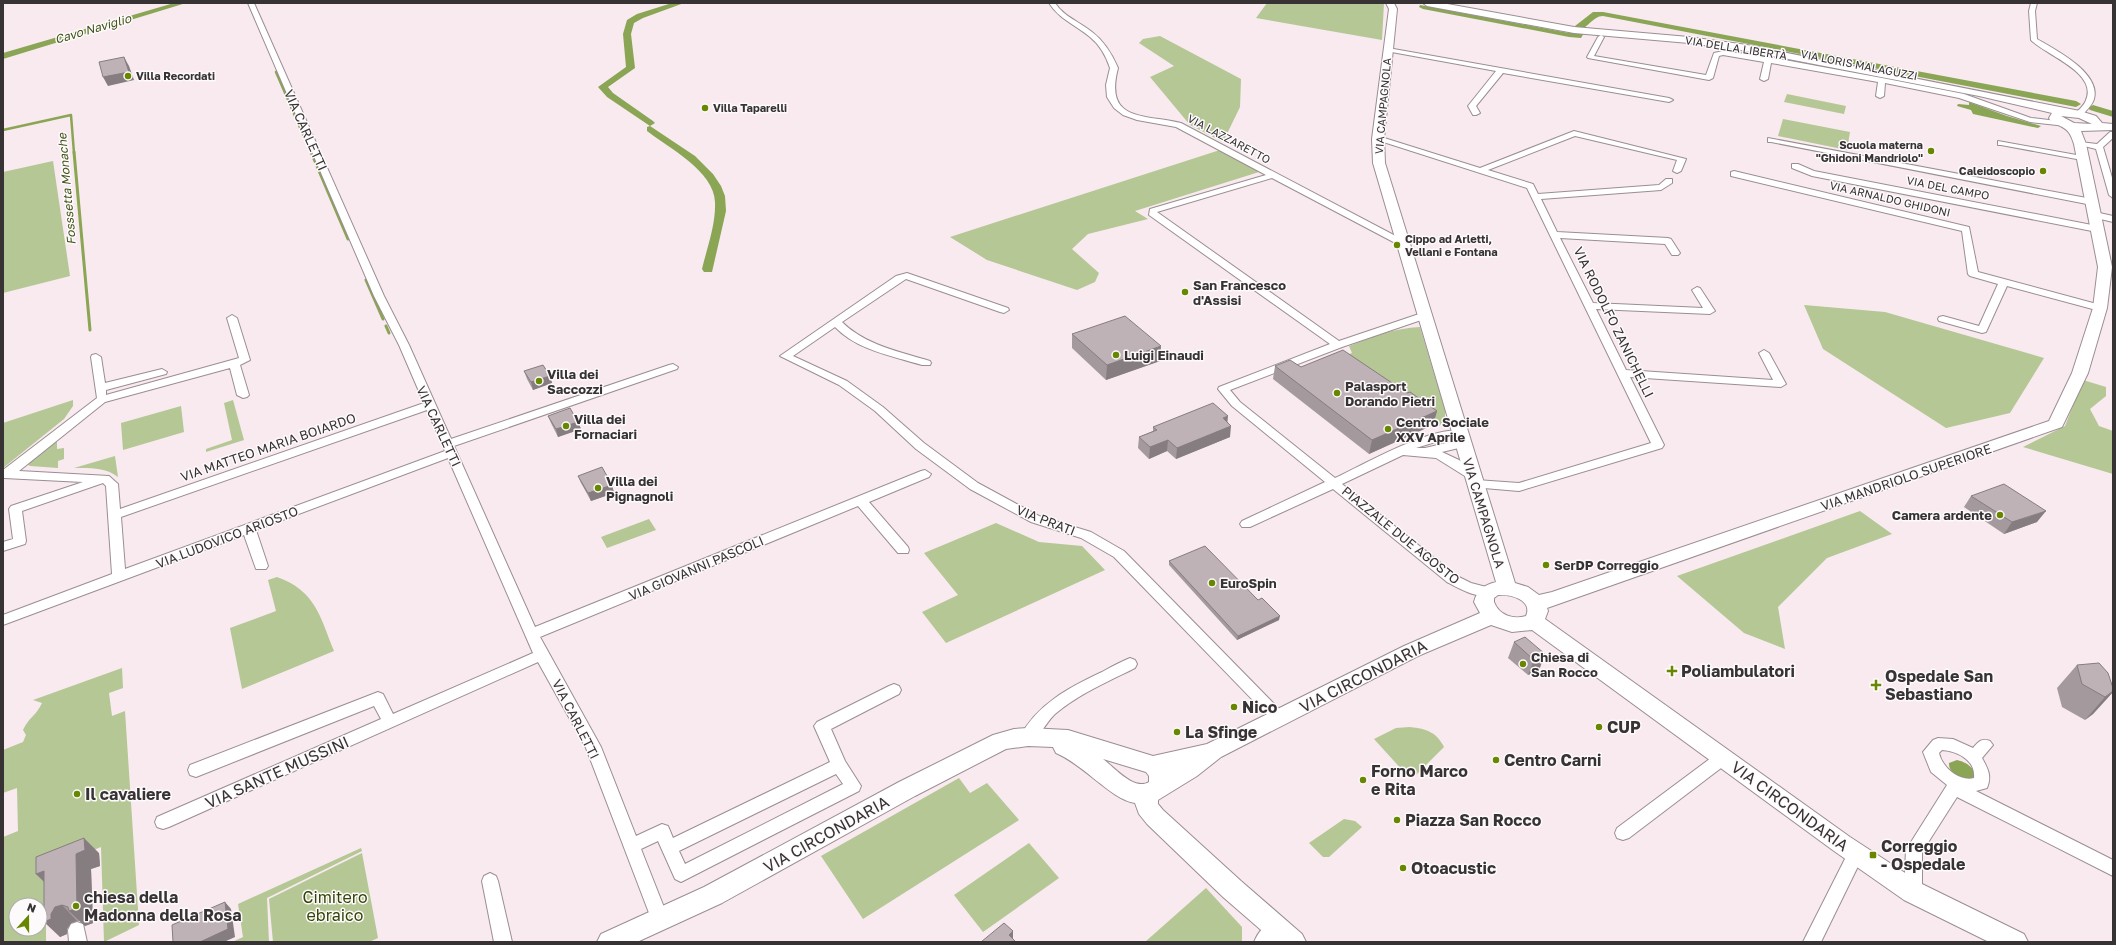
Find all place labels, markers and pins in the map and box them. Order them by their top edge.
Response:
place label: Villa Recordati [136,69,215,82]
marker: Villa Recordati [123,71,133,81]
place label: Villa Taparelli [713,101,787,114]
marker: Villa Taparelli [700,103,710,113]
place label: Scuola materna "Ghidoni Mandriolo" [1816,138,1923,164]
marker: Scuola materna "Ghidoni Mandriolo" [1926,146,1936,156]
place label: Caleidoscopio [1959,164,2035,177]
marker: Caleidoscopio [2038,166,2048,176]
place label: Cippo ad Arletti, Vellani e Fontana [1405,232,1498,258]
marker: Cippo ad Arletti, Vellani e Fontana [1392,240,1402,250]
place label: San Francesco d'Assisi [1193,277,1286,308]
marker: San Francesco d'Assisi [1180,287,1190,297]
place label: Luigi Einaudi [1124,347,1204,363]
marker: Luigi Einaudi [1111,350,1121,360]
place label: Villa dei Saccozzi [547,366,603,397]
marker: Villa dei Saccozzi [534,376,544,386]
place label: Palasport Dorando Pietri [1345,378,1435,409]
marker: Palasport Dorando Pietri [1332,388,1342,398]
place label: Villa dei Fornaciari [574,411,637,442]
place label: Centro Sociale XXV Aprile [1396,414,1489,445]
marker: Villa dei Fornaciari [561,421,571,431]
marker: Centro Sociale XXV Aprile [1383,424,1393,434]
place label: Villa dei Pignagnoli [606,473,673,504]
marker: Villa dei Pignagnoli [593,483,603,493]
place label: Camera ardente [1892,507,1992,523]
marker: Camera ardente [1995,510,2005,520]
place label: SerDP Correggio [1554,557,1659,573]
marker: SerDP Correggio [1541,560,1551,570]
place label: EuroSpin [1220,575,1277,591]
marker: EuroSpin [1207,578,1217,588]
place label: Chiesa di San Rocco [1531,649,1598,680]
marker: Chiesa di San Rocco [1518,659,1528,669]
place label: Poliambulatori [1681,661,1795,681]
marker: Poliambulatori [1666,665,1678,677]
place label: Ospedale San Sebastiano [1885,666,1993,704]
marker: Ospedale San Sebastiano [1870,679,1882,691]
place label: Nico [1242,697,1278,717]
marker: Nico [1229,702,1239,712]
place label: CUP [1607,717,1641,737]
place label: La Sfinge [1185,722,1257,742]
marker: CUP [1594,722,1604,732]
marker: La Sfinge [1172,727,1182,737]
place label: Centro Carni [1504,750,1601,770]
marker: Centro Carni [1491,755,1501,765]
place label: Forno Marco e Rita [1371,761,1468,799]
marker: Forno Marco e Rita [1358,775,1368,785]
place label: Il cavaliere [85,784,171,804]
marker: Il cavaliere [72,789,82,799]
place label: Piazza San Rocco [1405,810,1542,830]
marker: Piazza San Rocco [1392,815,1402,825]
place label: Correggio - Ospedale [1881,836,1965,874]
marker: Correggio - Ospedale [1868,850,1878,860]
place label: Otoacustic [1411,858,1496,878]
marker: Otoacustic [1398,863,1408,873]
place label: chiesa della Madonna della Rosa [84,887,242,925]
marker: chiesa della Madonna della Rosa [71,901,81,911]

